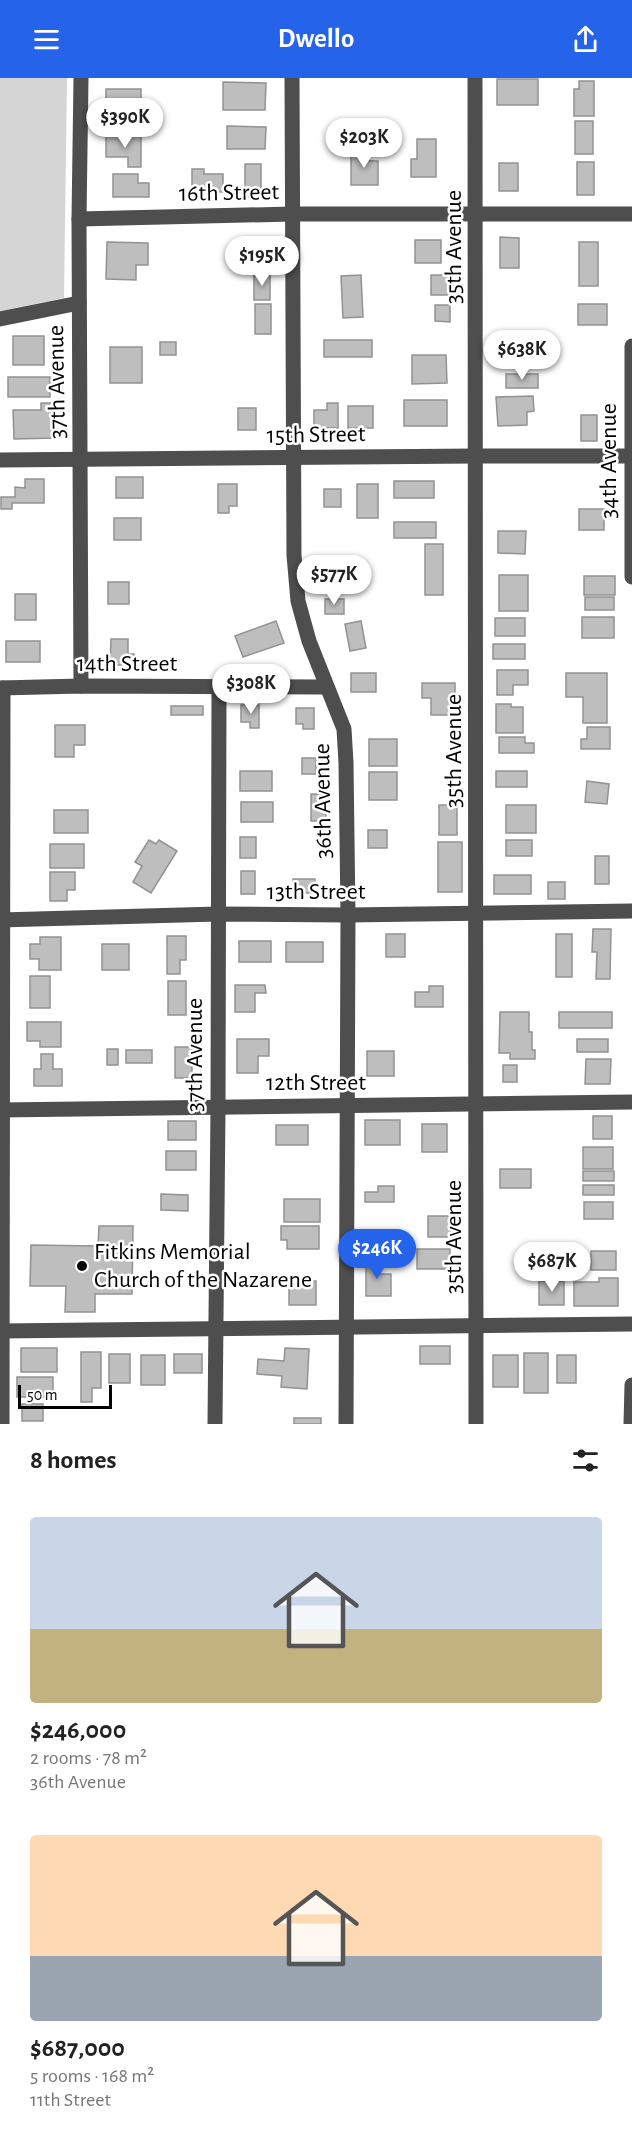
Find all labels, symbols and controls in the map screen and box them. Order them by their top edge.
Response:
icon: menu [30,23,63,56]
icon: share [569,23,602,56]
text: Dwello [278,25,354,52]
pin: $390K [83,98,167,149]
text: $390K [100,107,150,127]
pin: $203K [322,118,406,169]
text: $203K [339,127,389,147]
street label: 16th Street [179,180,280,206]
street label: 35th Avenue [442,190,466,304]
pin: $195K [220,236,304,287]
text: $195K [239,245,285,265]
street label: 37th Avenue [44,325,70,439]
pin: $638K [480,330,564,381]
text: $638K [498,339,546,359]
street label: 34th Avenue [597,403,621,519]
street label: 15th Street [266,422,366,448]
pin: $577K [292,555,376,606]
text: $577K [311,564,357,584]
street label: 14th Street [77,652,178,676]
pin: $308K [209,664,293,715]
text: $308K [226,673,276,693]
street label: 35th Avenue [442,694,466,808]
street label: 36th Avenue [310,743,336,859]
street label: 13th Street [267,880,366,904]
street label: 37th Avenue [183,998,207,1112]
street label: 12th Street [266,1071,366,1095]
street label: 35th Avenue [442,1180,466,1294]
pin: $246K [335,1229,419,1280]
text: $246K [352,1238,402,1258]
place label: Fitkins Memorial Church of the Nazarene [94,1240,312,1292]
pin: $687K [510,1242,594,1293]
text: $687K [528,1251,576,1271]
marker: Fitkins Memorial Church of the Nazarene [75,1259,89,1273]
scale bar [18,1382,112,1410]
text: 50 m [27,1387,58,1403]
icon: filters [569,1444,602,1477]
text: 8 homes [30,1447,117,1473]
icon: home [262,1556,370,1664]
text: $246,000 [30,1717,126,1743]
text: 2 rooms · 78 m² [30,1748,147,1768]
text: 36th Avenue [30,1772,126,1792]
icon: home [262,1874,370,1982]
text: $687,000 [30,2035,125,2061]
text: 5 rooms · 168 m² [30,2066,154,2086]
text: 11th Street [30,2090,111,2110]

